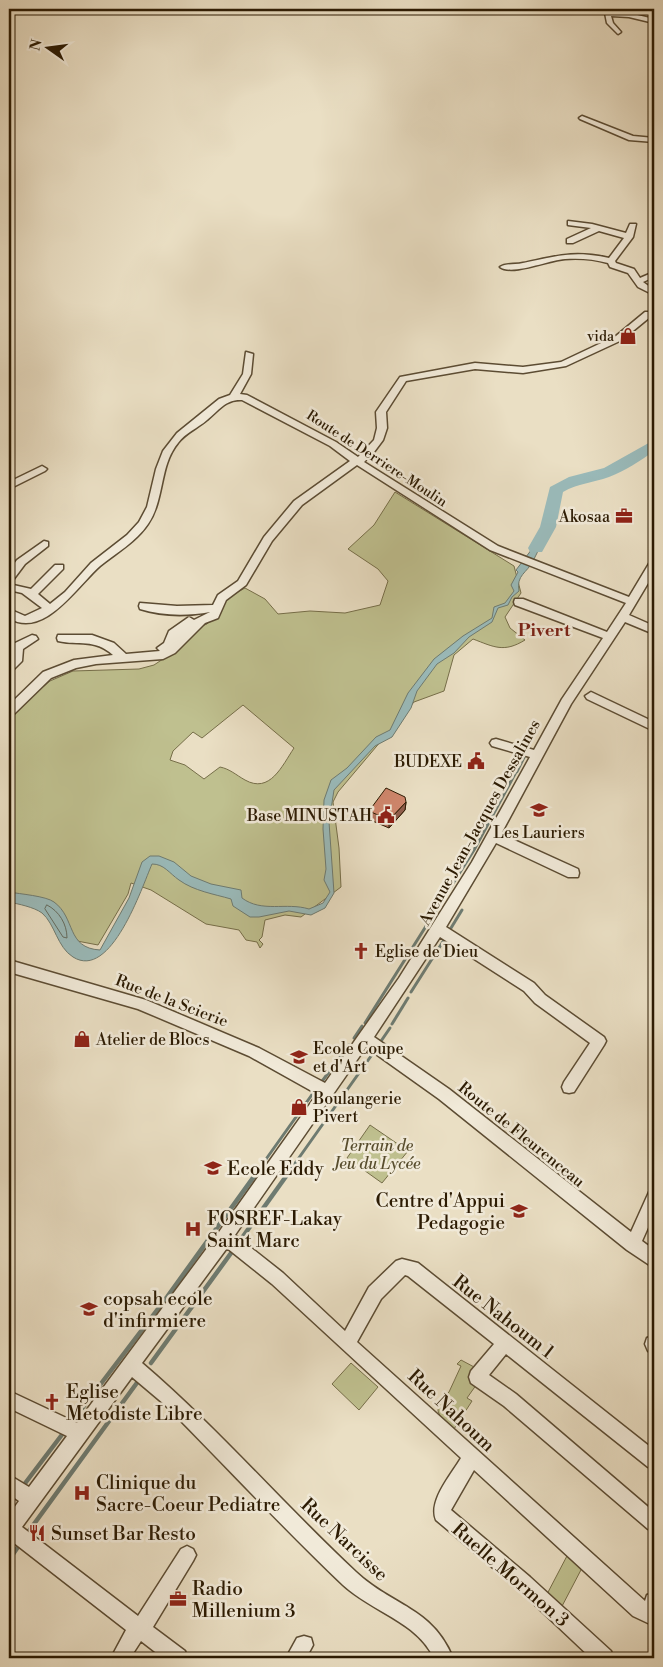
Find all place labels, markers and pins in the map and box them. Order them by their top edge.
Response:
shop icon: vida [618,326,638,346]
place label: vida [586,328,615,346]
office icon: Akosaa [614,506,634,526]
place label: Akosaa [558,507,611,527]
public building icon: BUDEXE [466,751,486,771]
place label: BUDEXE [393,752,462,772]
school or university icon: Les Lauriers [529,800,549,820]
public building icon: Base MINUSTAH [376,805,396,825]
place label: Base MINUSTAH [246,806,372,826]
place label: Les Lauriers [493,823,585,843]
church icon: Eglise de Dieu [351,941,371,961]
place label: Eglise de Dieu [375,942,478,962]
shop icon: Atelier de Blocs [72,1029,92,1049]
place label: Atelier de Blocs [95,1030,209,1050]
place label: Ecole Coupe et d'Art [313,1039,404,1077]
school or university icon: Ecole Coupe et d'Art [289,1047,309,1067]
place label: Boulangerie Pivert [312,1089,402,1127]
shop icon: Boulangerie Pivert [289,1097,309,1117]
place label: Ecole Eddy [227,1157,324,1181]
school or university icon: Ecole Eddy [203,1158,223,1178]
place label: Centre d'Appui Pedagogie [376,1189,505,1235]
school or university icon: Centre d'Appui Pedagogie [509,1201,529,1221]
place label: FOSREF-Lakay Saint Marc [207,1207,343,1253]
hospital icon: FOSREF-Lakay Saint Marc [183,1219,203,1239]
place label: copsah ecole d'infirmiere [103,1287,213,1333]
school or university icon: copsah ecole d'infirmiere [79,1299,99,1319]
place label: Eglise Metodiste Libre [66,1380,203,1426]
church icon: Eglise Metodiste Libre [42,1392,62,1412]
place label: Clinique du Sacre-Coeur Pediatre [96,1471,280,1517]
hospital icon: Clinique du Sacre-Coeur Pediatre [72,1483,92,1503]
place label: Sunset Bar Resto [51,1522,196,1546]
restaurant icon: Sunset Bar Resto [27,1523,47,1543]
place label: Radio Millenium 3 [192,1577,295,1623]
office icon: Radio Millenium 3 [168,1589,188,1609]

